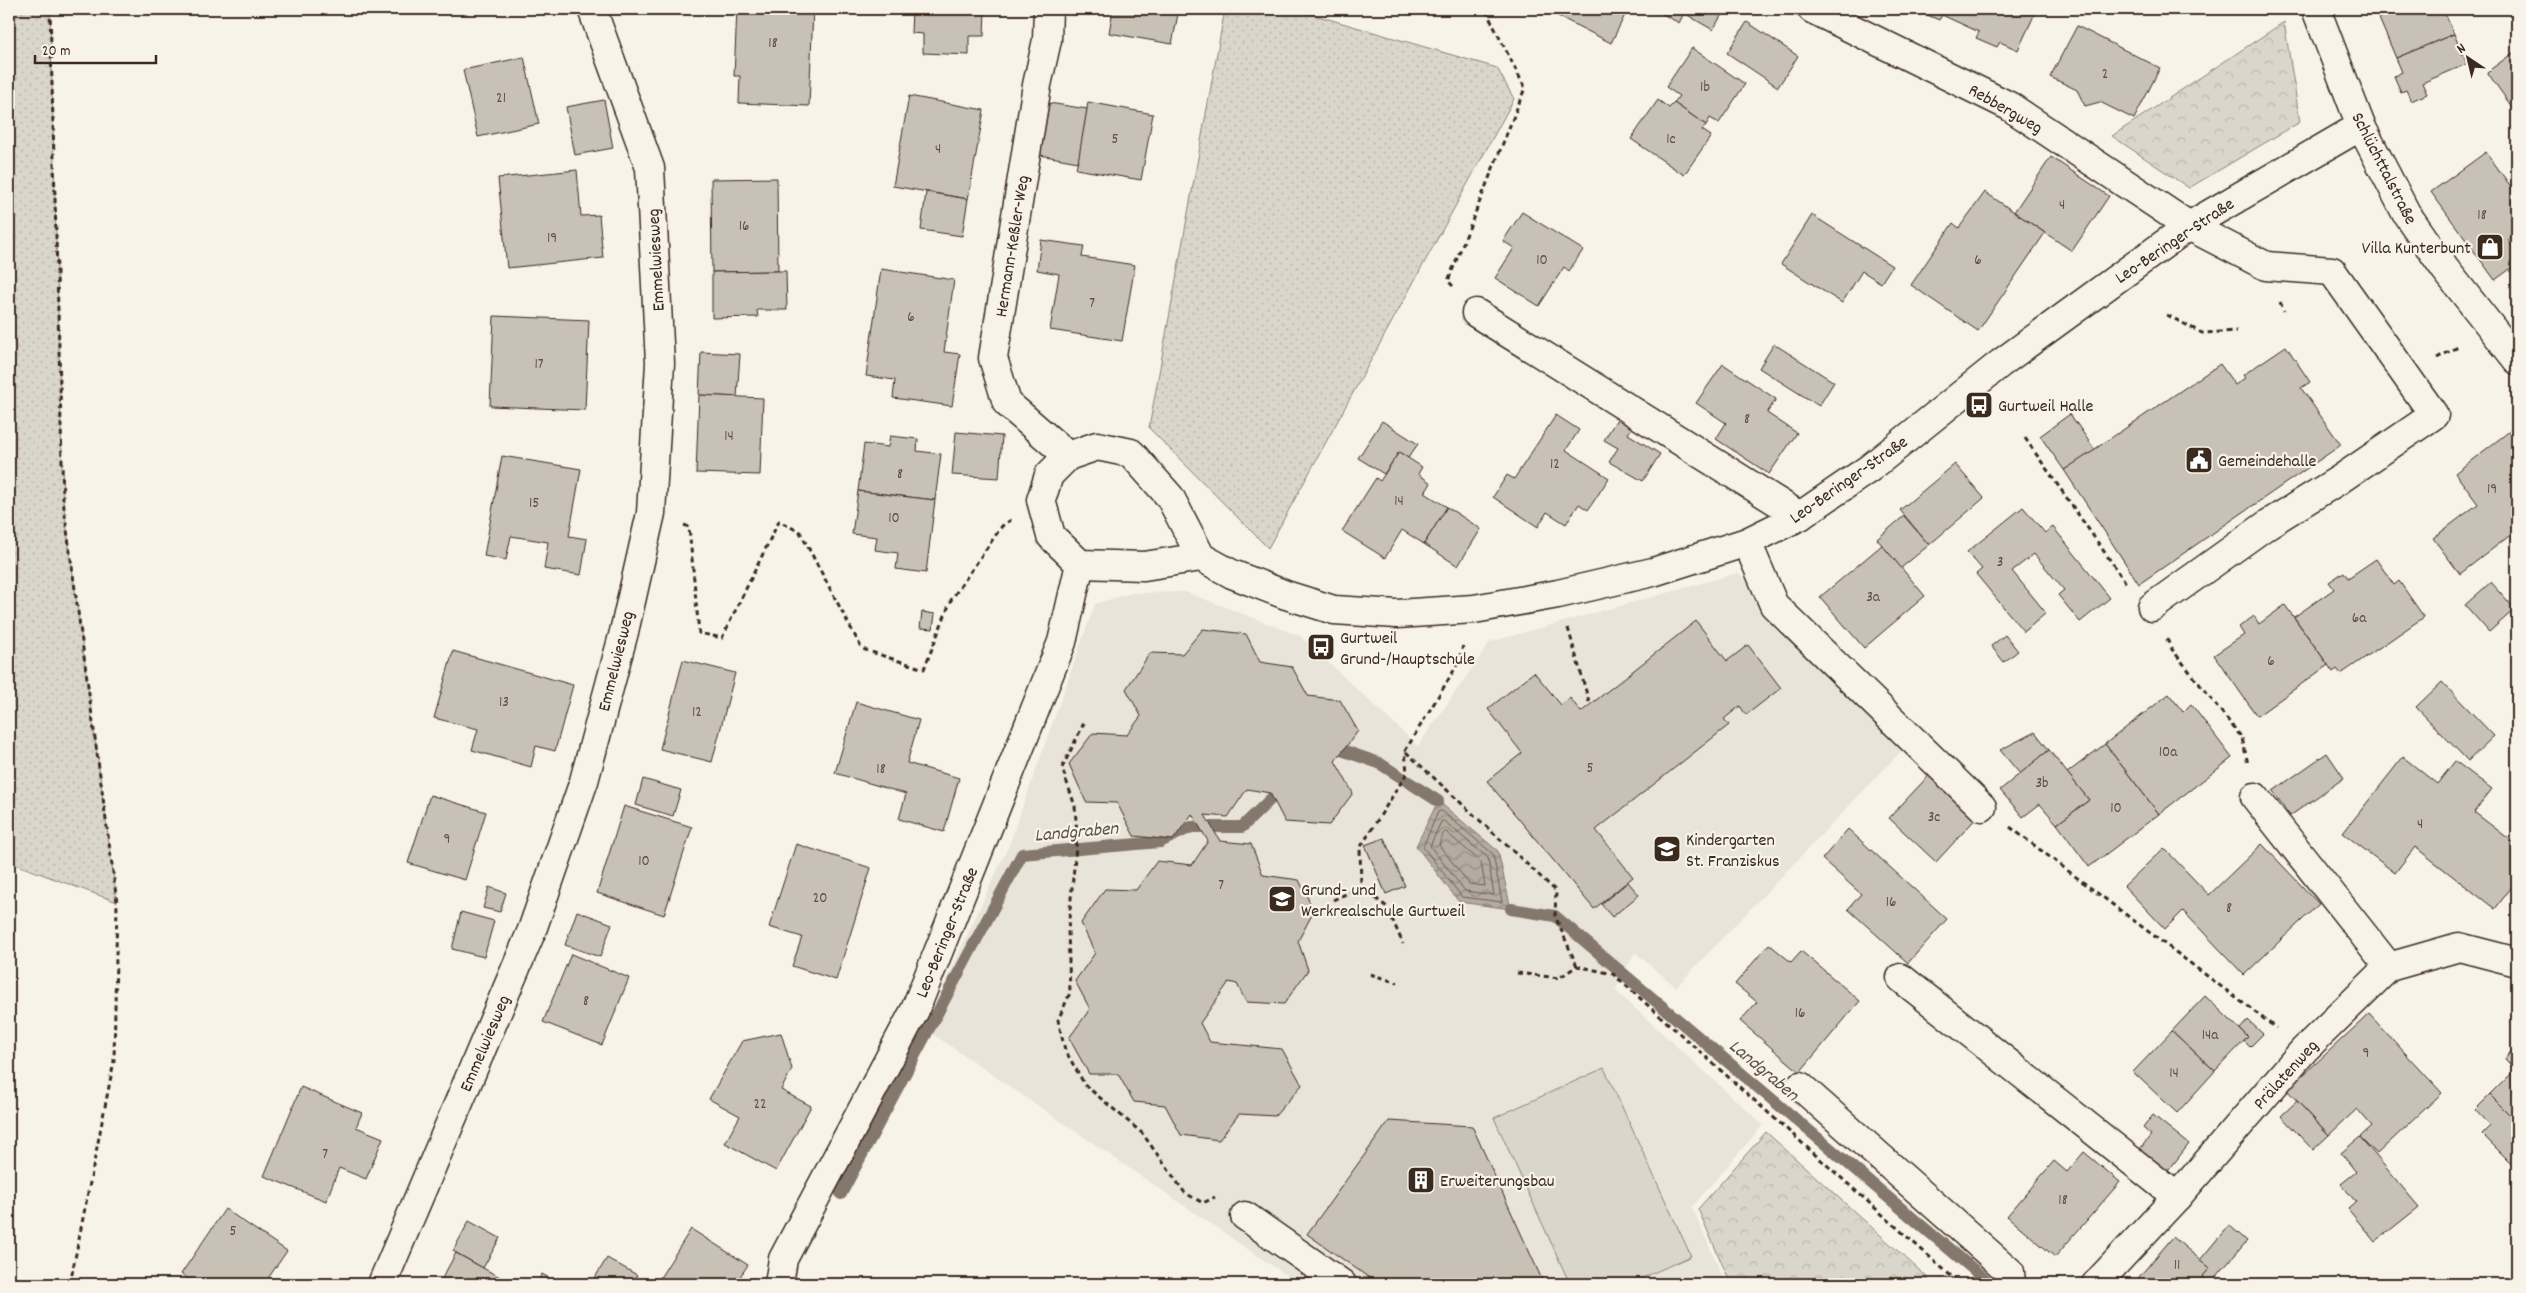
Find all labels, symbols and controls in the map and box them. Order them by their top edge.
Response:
scale bar [35,32,156,64]
north arrow [2444,32,2494,82]
house number: 18 [768,33,778,55]
text: N [2453,39,2470,59]
text: 20 m [42,41,70,63]
house number: 2 [2102,64,2108,86]
house number: 1b [1700,77,1710,99]
street label: Rebbergweg [1963,79,2047,142]
house number: 21 [496,88,506,110]
street label: Schlüchttalstraße [2344,109,2422,230]
house number: 5 [1112,129,1119,151]
house number: 1c [1666,129,1676,151]
house number: 4 [935,139,941,161]
street label: Hermann-Keßler-Weg [990,174,1037,319]
street label: Leo-Beringer-Straße [2111,193,2240,291]
house number: 4 [2059,195,2065,217]
house number: 18 [2477,205,2487,227]
street label: Emmelwiesweg [642,208,673,312]
house number: 16 [739,216,749,238]
house number: 19 [547,228,557,250]
shop icon: Villa Kunterbunt [2475,232,2505,262]
place label: Villa Kunterbunt [2362,237,2471,262]
house number: 10 [1536,250,1548,272]
house number: 6 [1974,250,1982,272]
house number: 7 [1089,293,1095,315]
house number: 6 [907,307,915,329]
house number: 17 [534,354,544,376]
bus stop icon: Gurtweil Halle [1964,390,1994,420]
place label: Gurtweil Halle [1998,395,2094,420]
house number: 8 [1744,409,1750,431]
house number: 14 [724,426,734,448]
street label: Leo-Beringer-Straße [1785,431,1914,531]
public building icon: Gemeindehalle [2184,445,2214,475]
place label: Gemeindehalle [2218,450,2317,475]
house number: 12 [1550,454,1560,476]
house number: 8 [897,464,903,486]
house number: 19 [2487,479,2497,501]
house number: 14 [1394,491,1404,513]
house number: 15 [529,493,539,515]
house number: 10 [888,508,900,530]
house number: 3 [1997,552,2003,574]
house number: 3a [1866,587,1881,609]
house number: 6a [2352,608,2367,630]
street label: Emmelwiesweg [593,609,642,715]
place label: Gurtweil Grund-/Hauptschule [1340,627,1475,673]
bus stop icon: Gurtweil Grund-/Hauptschule [1306,632,1336,662]
house number: 6 [2267,651,2275,673]
house number: 13 [499,692,509,714]
house number: 12 [692,702,702,724]
house number: 10a [2159,742,2178,764]
house number: 5 [1587,758,1594,780]
house number: 18 [876,759,886,781]
house number: 3b [2035,773,2049,795]
house number: 10 [2110,798,2122,820]
house number: 3c [1928,807,1940,829]
house number: 4 [2417,814,2423,836]
water label: Landgraben [1033,816,1121,851]
house number: 9 [444,829,450,851]
place label: Kindergarten St. Franziskus [1686,829,1780,875]
school or university icon: Kindergarten St. Franziskus [1652,834,1682,864]
house number: 10 [638,851,650,873]
street label: Leo-Beringer-Straße [911,864,986,1002]
house number: 7 [1218,875,1224,897]
place label: Grund- und Werkrealschule Gurtweil [1301,879,1466,925]
school or university icon: Grund- und Werkrealschule Gurtweil [1267,884,1297,914]
house number: 20 [813,888,827,910]
house number: 16 [1886,892,1896,914]
house number: 8 [2226,898,2232,920]
house number: 8 [583,991,589,1013]
street label: Emmelwiesweg [455,992,518,1096]
house number: 16 [1795,1003,1805,1025]
house number: 14a [2202,1025,2219,1047]
water label: Landgraben [1722,1034,1805,1110]
street label: Prälatenweg [2249,1035,2325,1116]
house number: 9 [2363,1043,2369,1065]
house number: 14 [2169,1063,2179,1085]
house number: 22 [753,1094,767,1116]
house number: 7 [322,1144,328,1166]
building icon: Erweiterungsbau [1406,1165,1436,1195]
place label: Erweiterungsbau [1440,1170,1554,1195]
house number: 18 [2058,1190,2068,1212]
house number: 5 [230,1221,237,1243]
house number: 11 [2174,1255,2180,1277]

